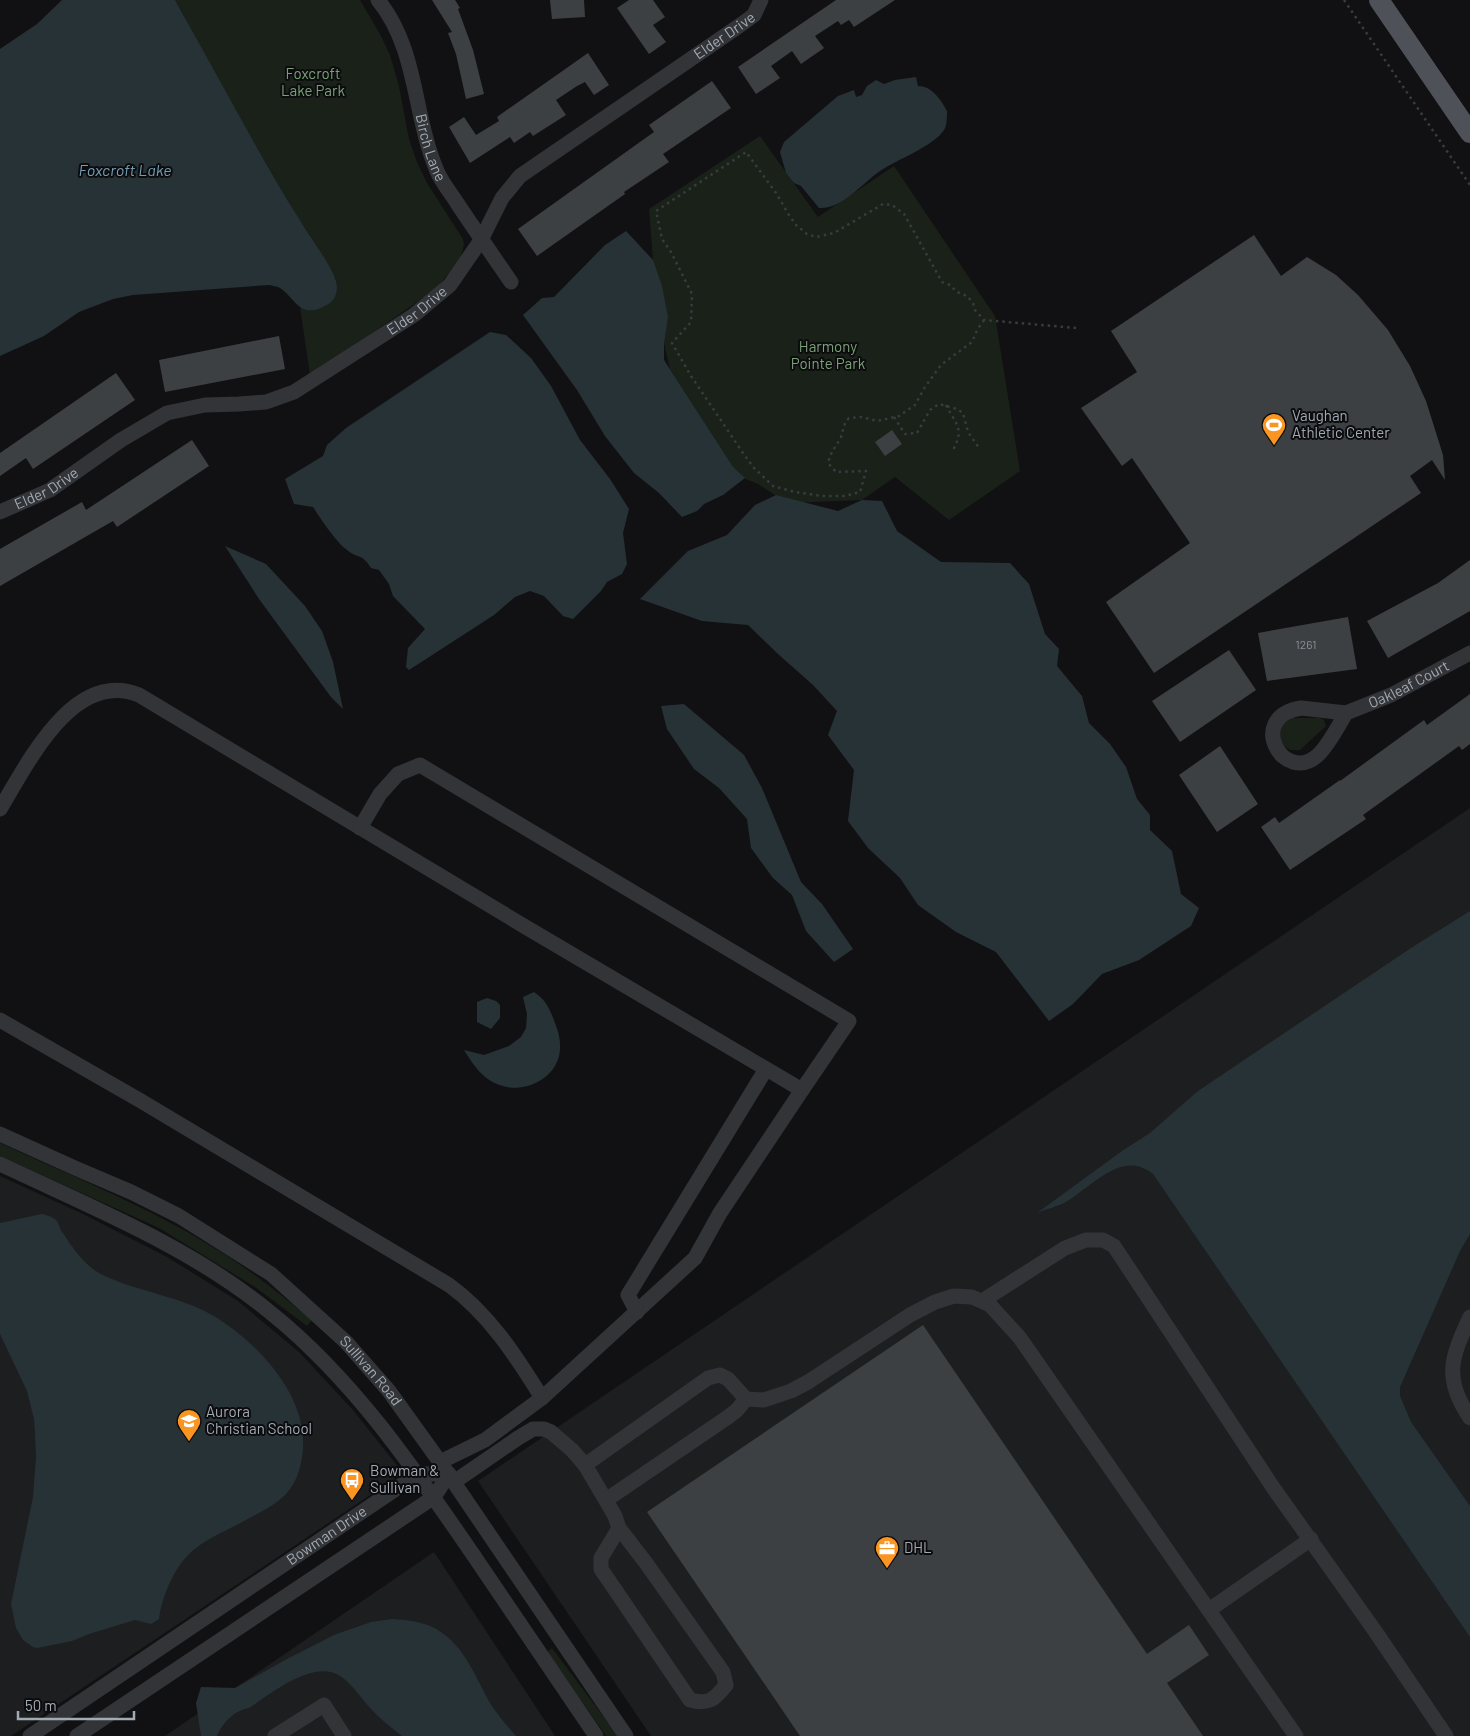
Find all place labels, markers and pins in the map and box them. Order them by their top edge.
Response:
place label: Vaughan Athletic Center [1292,406,1390,441]
sports icon: Vaughan Athletic Center [1261,412,1287,446]
place label: Aurora Christian School [206,1402,312,1437]
school or university icon: Aurora Christian School [176,1408,202,1442]
place label: Bowman & Sullivan [370,1461,439,1496]
bus stop icon: Bowman & Sullivan [339,1467,365,1501]
office icon: DHL [874,1535,900,1569]
place label: DHL [904,1538,932,1556]

